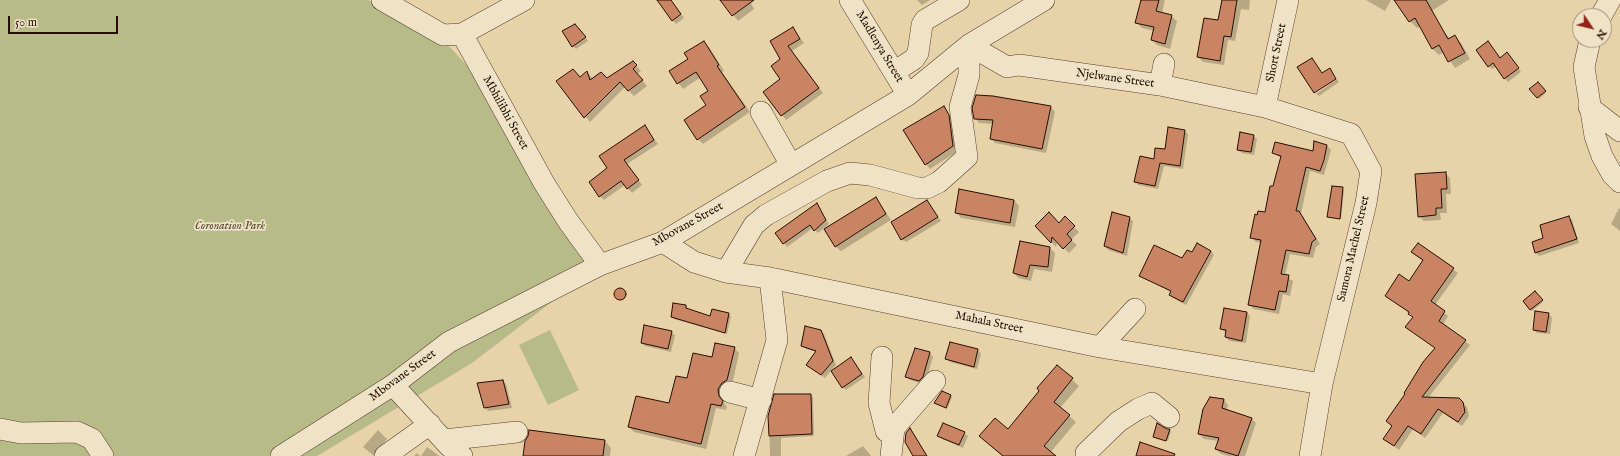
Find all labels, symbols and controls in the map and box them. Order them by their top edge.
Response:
scale bar [10,8,120,34]
street label: Madlenya Street [852,8,906,86]
north arrow [1572,8,1612,48]
text: 50 m [15,15,37,30]
street label: Short Street [1264,22,1290,84]
text: N [1593,26,1609,42]
street label: Njelwane Street [1075,66,1155,92]
street label: Mbhilibhi Street [479,74,531,152]
street label: Samora Machel Street [1335,195,1373,303]
street label: Mbovane Street [650,200,726,250]
park label: Coronation Park [195,220,265,234]
street label: Mahala Street [954,309,1024,337]
street label: Mbovane Street [367,347,439,405]

